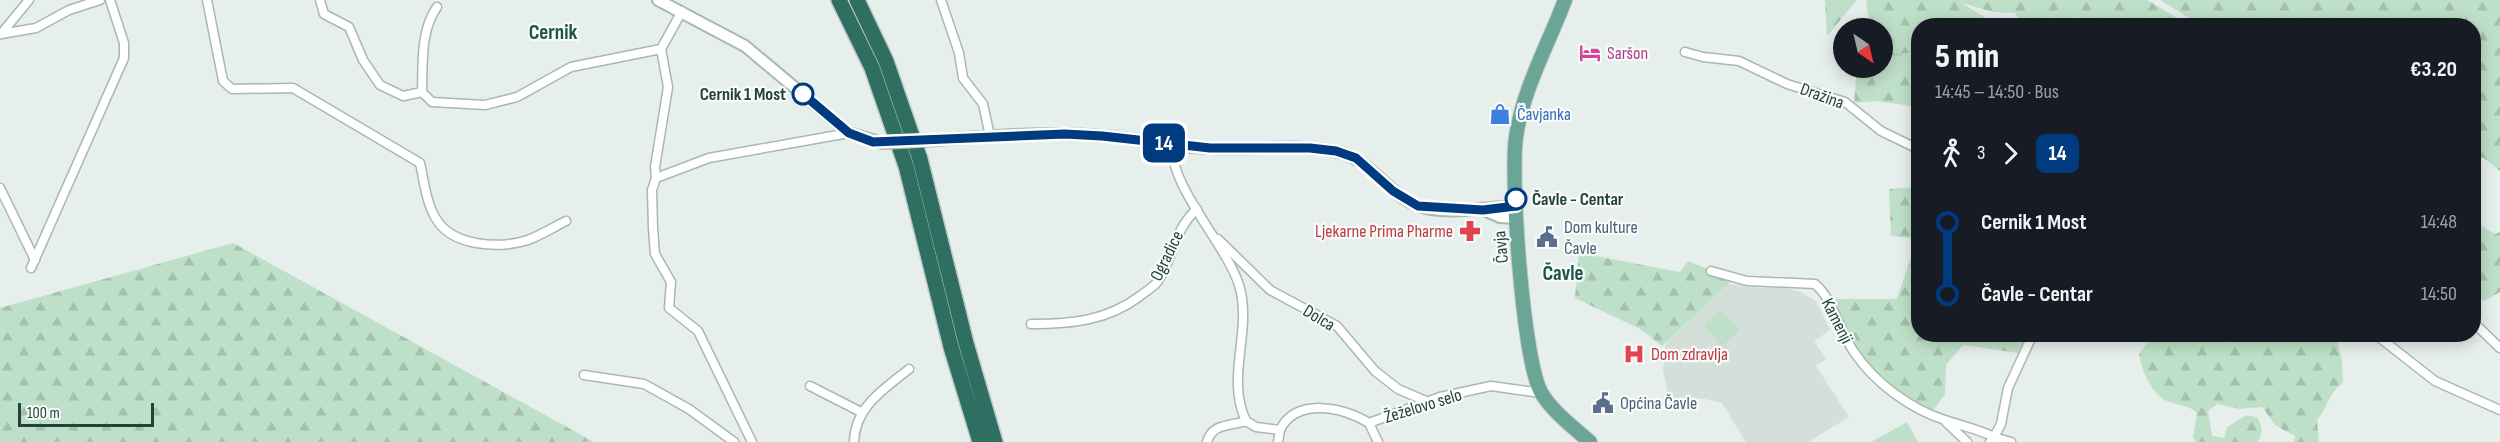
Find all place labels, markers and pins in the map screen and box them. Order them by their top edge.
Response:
hotel icon: Saršon [1578,41,1602,65]
place label: Saršon [1607,43,1648,64]
marker: Cernik 1 Most [792,83,814,105]
place label: Cernik 1 Most [700,84,786,105]
shop icon: Čavjanka [1488,102,1512,126]
place label: Čavjanka [1517,104,1571,125]
marker: Čavle - Centar [1505,188,1527,210]
place label: Čavle - Centar [1532,189,1624,210]
place label: Dom kulture Čavle [1564,217,1638,259]
pharmacy icon: Ljekarne Prima Pharme [1458,219,1482,243]
place label: Ljekarne Prima Pharme [1315,221,1453,242]
public building icon: Dom kulture Čavle [1535,225,1559,249]
hospital icon: Dom zdravlja [1622,342,1646,366]
place label: Dom zdravlja [1651,344,1728,365]
public building icon: Općina Čavle [1591,391,1615,415]
place label: Općina Čavle [1620,393,1697,414]

